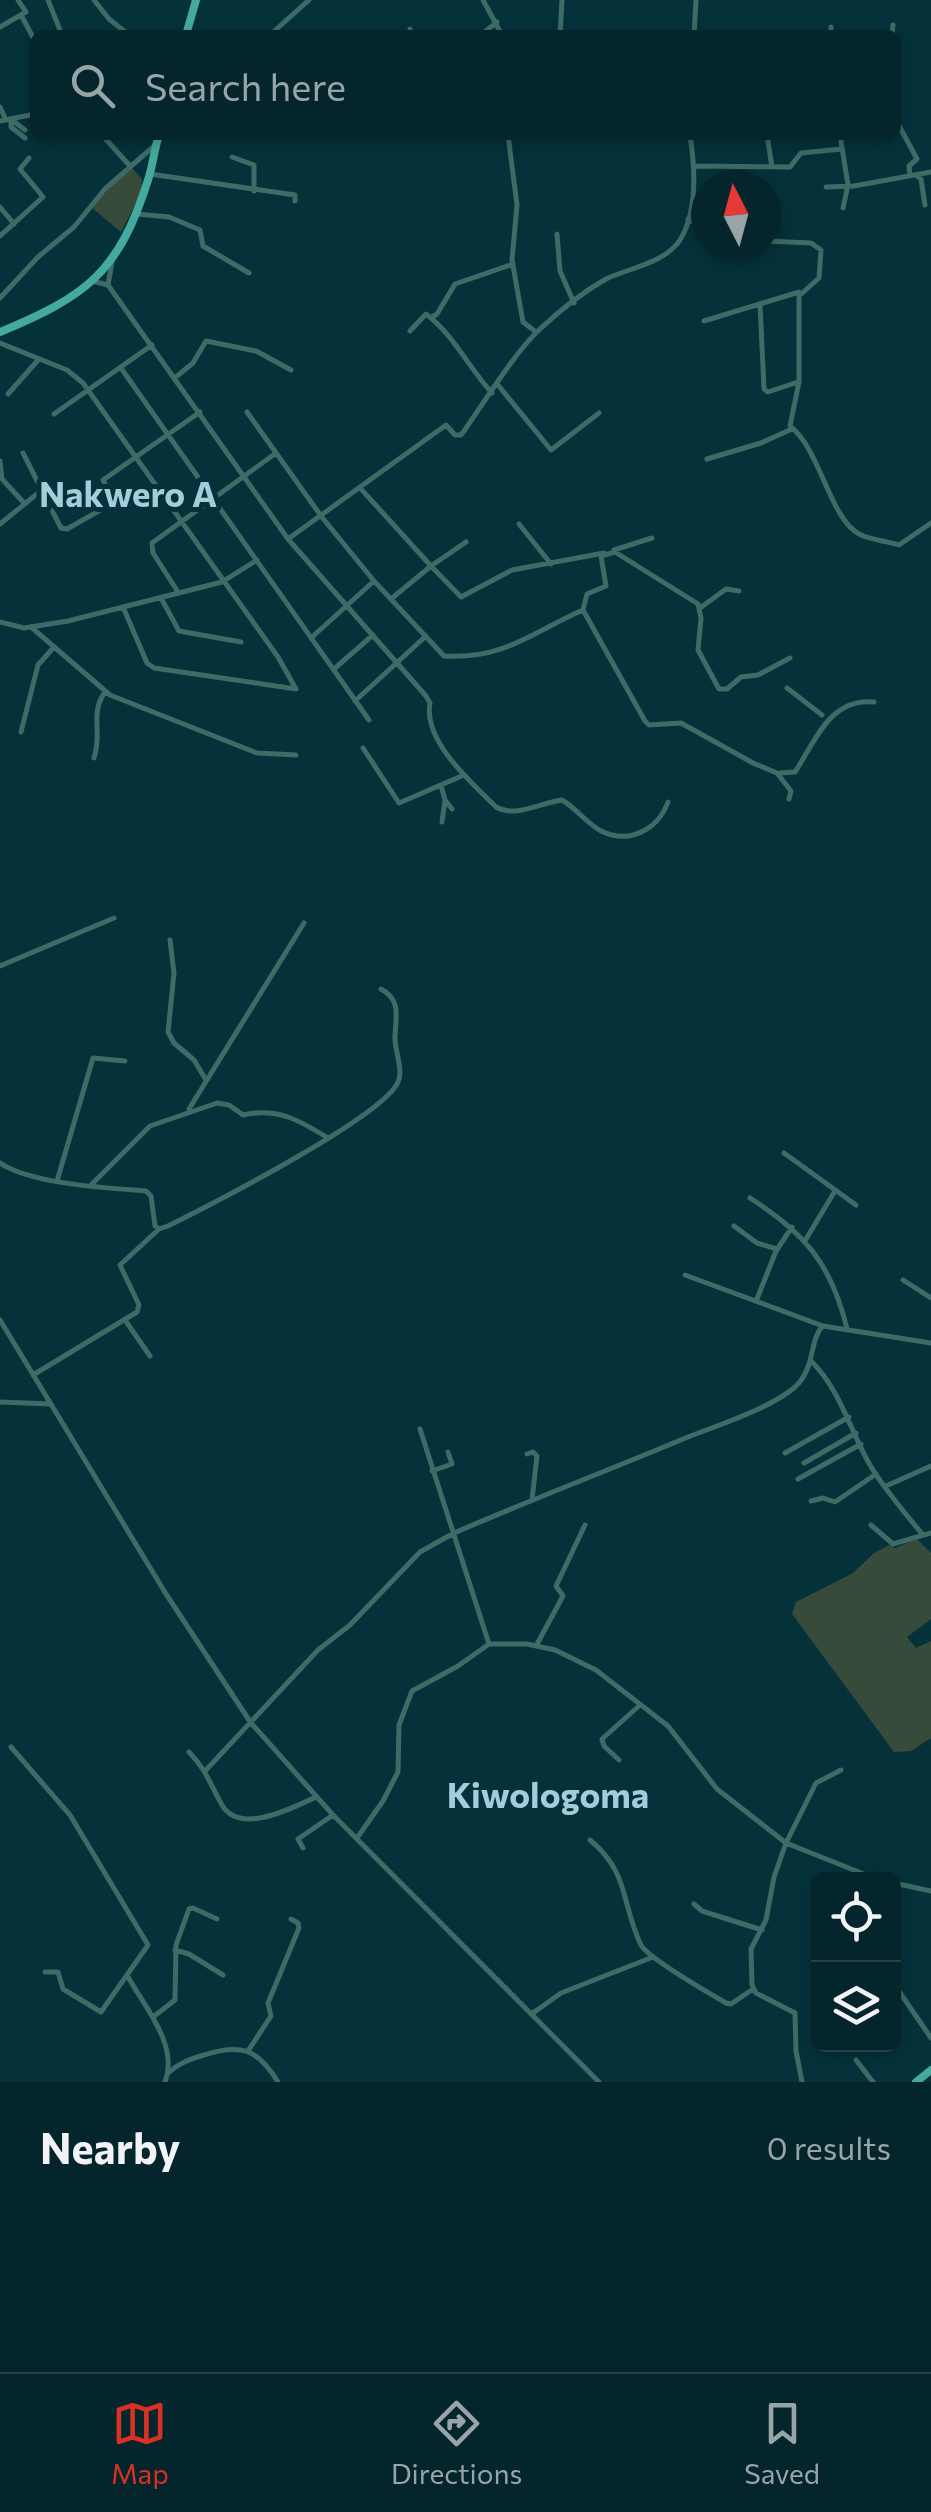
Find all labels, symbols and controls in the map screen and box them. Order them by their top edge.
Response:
search box [30,30,901,140]
icon: search [65,58,120,113]
text: Search here [145,62,346,109]
north arrow [691,170,781,260]
district label: Nakwero A [39,471,217,514]
district label: Kiwologoma [447,1772,649,1815]
map controls [811,1872,901,2052]
button: locate [811,1872,901,1962]
button: layers [811,1962,901,2052]
text: Nearby [40,2121,180,2173]
text: 0 results [767,2127,891,2167]
tab: Map [111,2396,169,2490]
tab: Directions [391,2396,522,2490]
tab: Saved [744,2396,820,2490]

